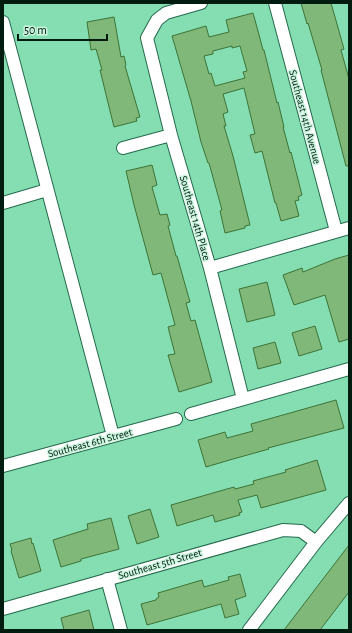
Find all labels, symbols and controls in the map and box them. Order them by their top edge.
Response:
scale bar [18,16,107,42]
text: 50 m [24,24,47,36]
street label: Southeast 14th Avenue [287,69,323,165]
street label: Southeast 14th Place [178,174,212,262]
street label: Southeast 6th Street [47,426,134,460]
street label: Southeast 5th Street [117,547,203,581]

